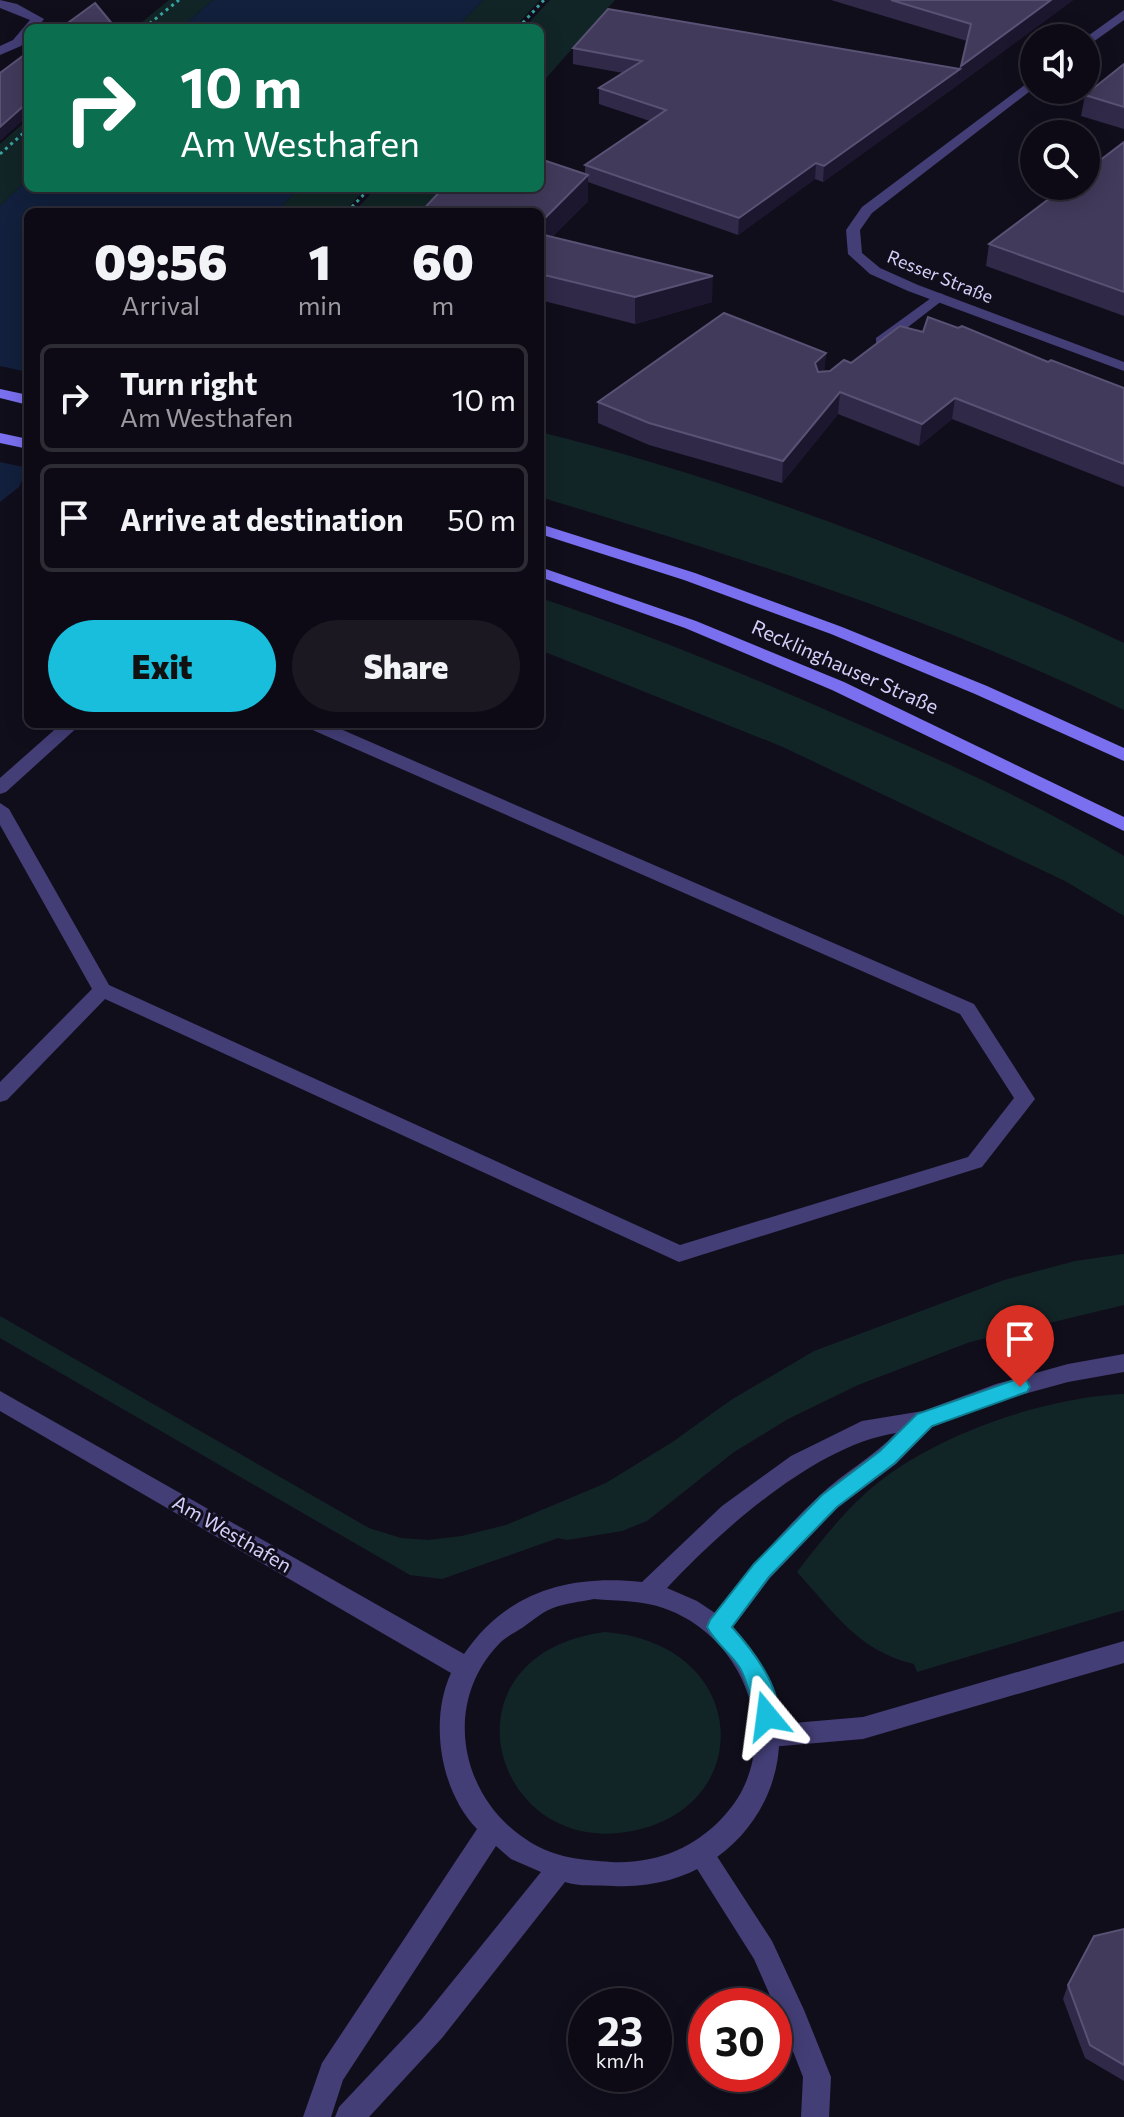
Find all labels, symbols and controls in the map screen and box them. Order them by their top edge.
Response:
map controls [1020,24,1100,200]
button: sound [1020,24,1100,104]
text: 10 m [180,51,302,120]
icon: right [48,56,152,160]
text: Am Westhafen [180,120,420,164]
button: search [1020,120,1100,200]
text: 09:56 [94,231,228,290]
text: 1 [309,231,331,290]
text: 60 [412,231,474,290]
street label: Resser Straße [884,245,996,307]
text: Arrival [121,289,200,320]
text: min [298,289,342,320]
text: m [432,289,454,320]
text: Turn right [120,364,257,401]
icon: right [52,376,96,420]
text: 10 m [452,380,516,417]
text: Am Westhafen [120,401,293,432]
icon: arrive [52,496,96,540]
text: Arrive at destination [120,500,404,537]
text: 50 m [447,500,516,537]
street label: Recklinghauser Straße [748,614,942,718]
button: Exit [48,620,276,712]
button: Share [292,620,520,712]
pin [986,1305,1054,1387]
icon: arrive [998,1317,1042,1361]
street label: Am Westhafen [169,1489,296,1577]
position arrow [725,1674,809,1758]
speed limit sign: 30 [688,1988,792,2092]
text: 23 [597,2005,643,2054]
text: km/h [596,2048,644,2072]

